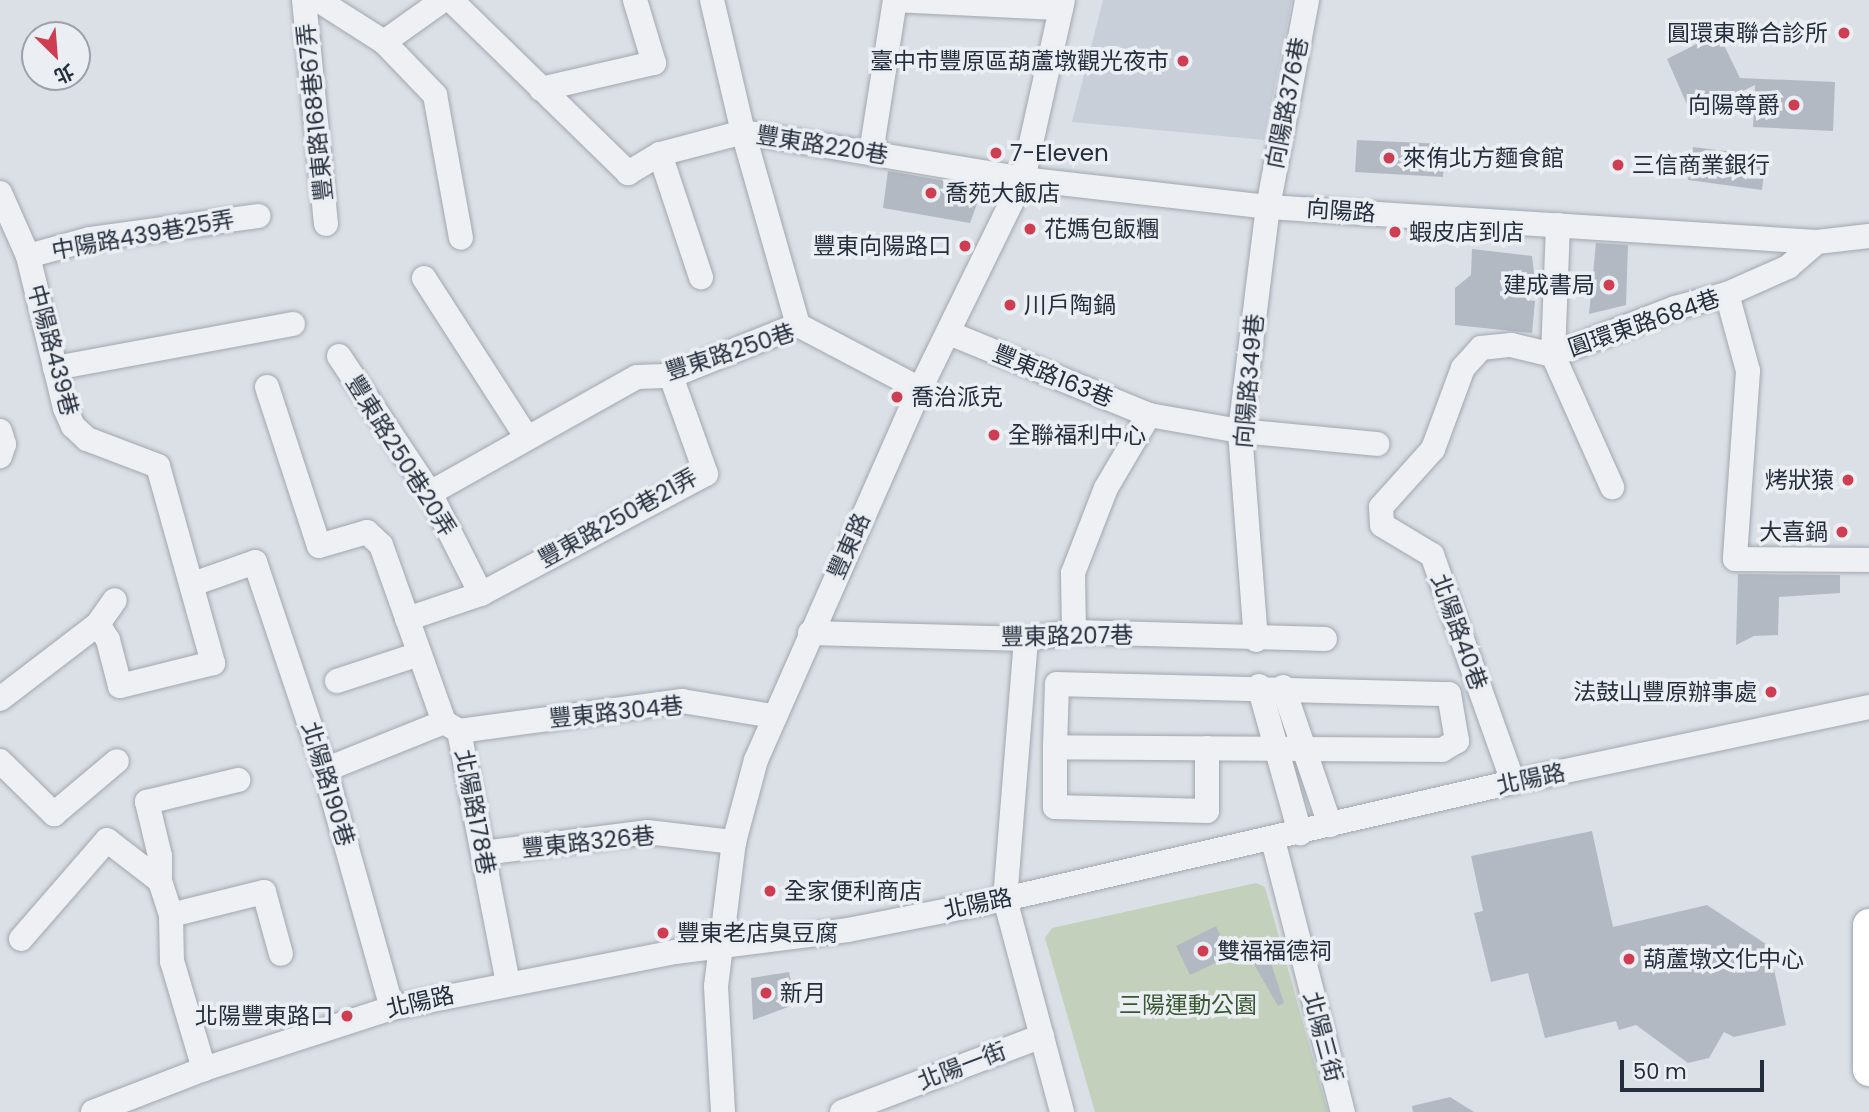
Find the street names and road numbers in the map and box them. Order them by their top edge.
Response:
street label: 豐東路168巷67弄 [292,22,338,202]
street label: 向陽路376巷 [1261,35,1313,171]
street label: 豐東路220巷 [754,121,890,169]
street label: 向陽路 [1306,195,1376,227]
street label: 中陽路439巷25弄 [49,205,237,265]
street label: 中陽路439巷 [22,281,84,419]
street label: 圓環東路684巷 [1565,284,1723,362]
street label: 向陽路349巷 [1229,313,1269,449]
street label: 豐東路250巷 [662,318,798,386]
street label: 豐東路163巷 [989,339,1117,413]
street label: 豐東路250巷20弄 [340,370,462,542]
street label: 豐東路250巷21弄 [534,463,702,573]
street label: 豐東路 [822,509,876,583]
street label: 北陽路40巷 [1425,570,1493,694]
street label: 豐東路207巷 [1001,621,1133,651]
street label: 豐東路304巷 [548,691,684,733]
street label: 北陽路190巷 [296,719,360,849]
street label: 北陽路178巷 [449,747,501,877]
street label: 北陽路 [1494,758,1568,800]
street label: 豐東路326巷 [520,821,656,863]
street label: 北陽路 [941,883,1015,925]
street label: 北陽路 [383,981,457,1023]
street label: 北陽三街 [1298,989,1348,1085]
street label: 北陽一街 [914,1037,1010,1095]

